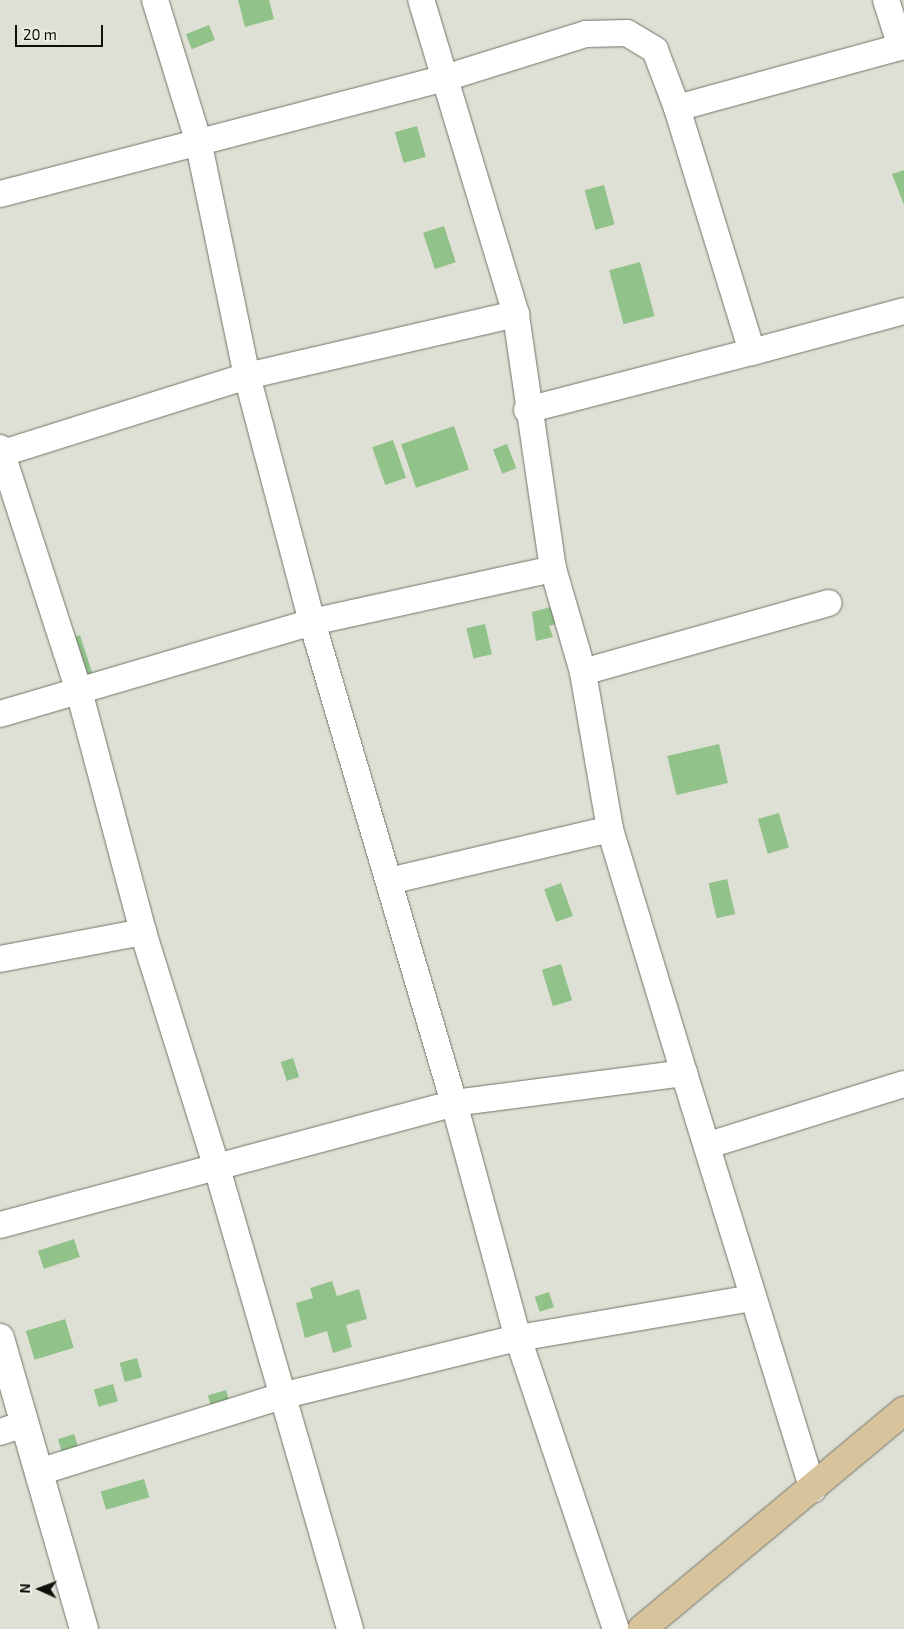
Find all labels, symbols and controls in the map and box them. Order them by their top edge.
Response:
scale bar [18,15,105,47]
text: 20 m [23,25,57,43]
north arrow [15,1564,65,1614]
text: N [16,1583,33,1594]

